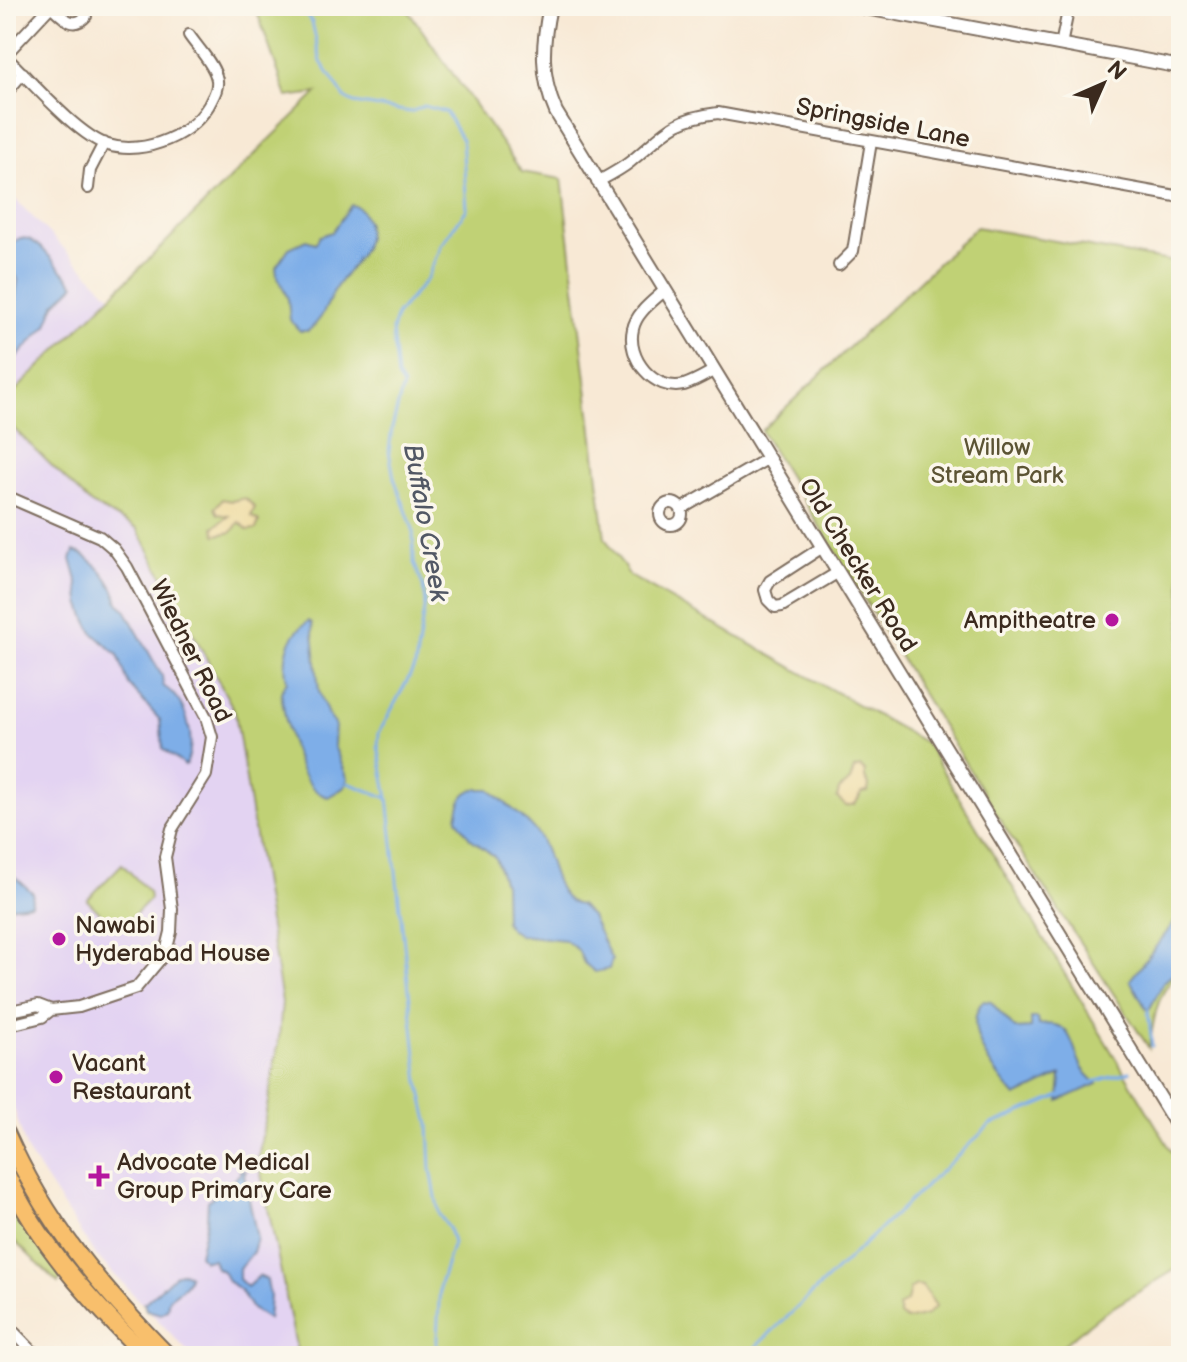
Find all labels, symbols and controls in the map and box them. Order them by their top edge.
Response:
north arrow [1063,44,1143,124]
text: N [1101,56,1131,86]
street label: Springside Lane [794,92,972,154]
park label: Willow Stream Park [931,433,1063,490]
water label: Buffalo Creek [396,442,454,605]
street label: Old Checker Road [793,473,923,657]
street label: Wiedner Road [144,575,238,727]
place label: Ampitheatre [964,606,1096,635]
marker: Ampitheatre [1103,611,1121,629]
place label: Nawabi Hyderabad House [75,911,270,968]
marker: Nawabi Hyderabad House [50,930,68,948]
place label: Vacant Restaurant [72,1049,192,1106]
marker: Vacant Restaurant [47,1068,65,1086]
place label: Advocate Medical Group Primary Care [117,1148,332,1205]
marker: Advocate Medical Group Primary Care [88,1165,110,1187]

